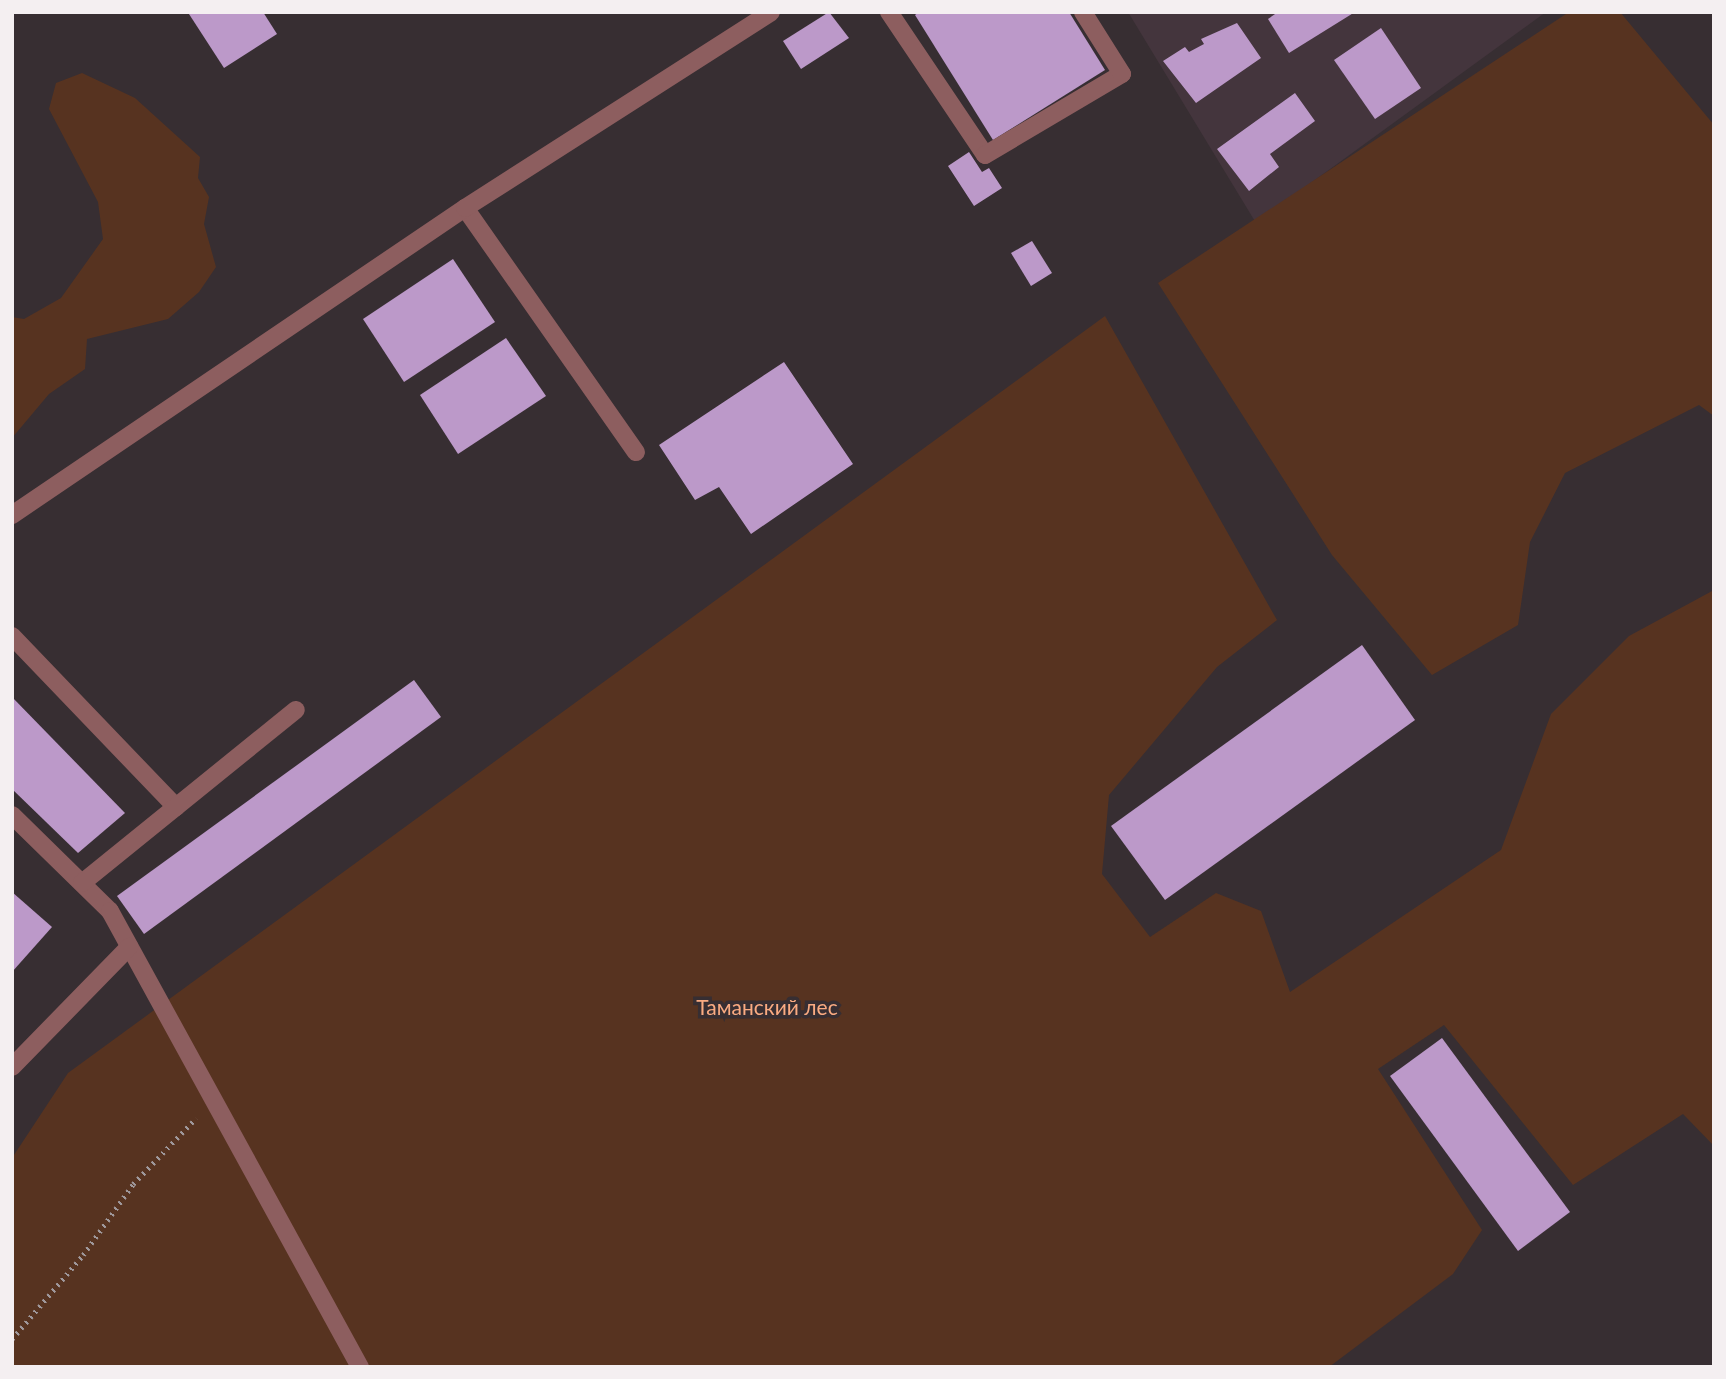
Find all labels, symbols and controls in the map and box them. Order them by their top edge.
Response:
park label: Таманский лес [696,994,838,1020]

